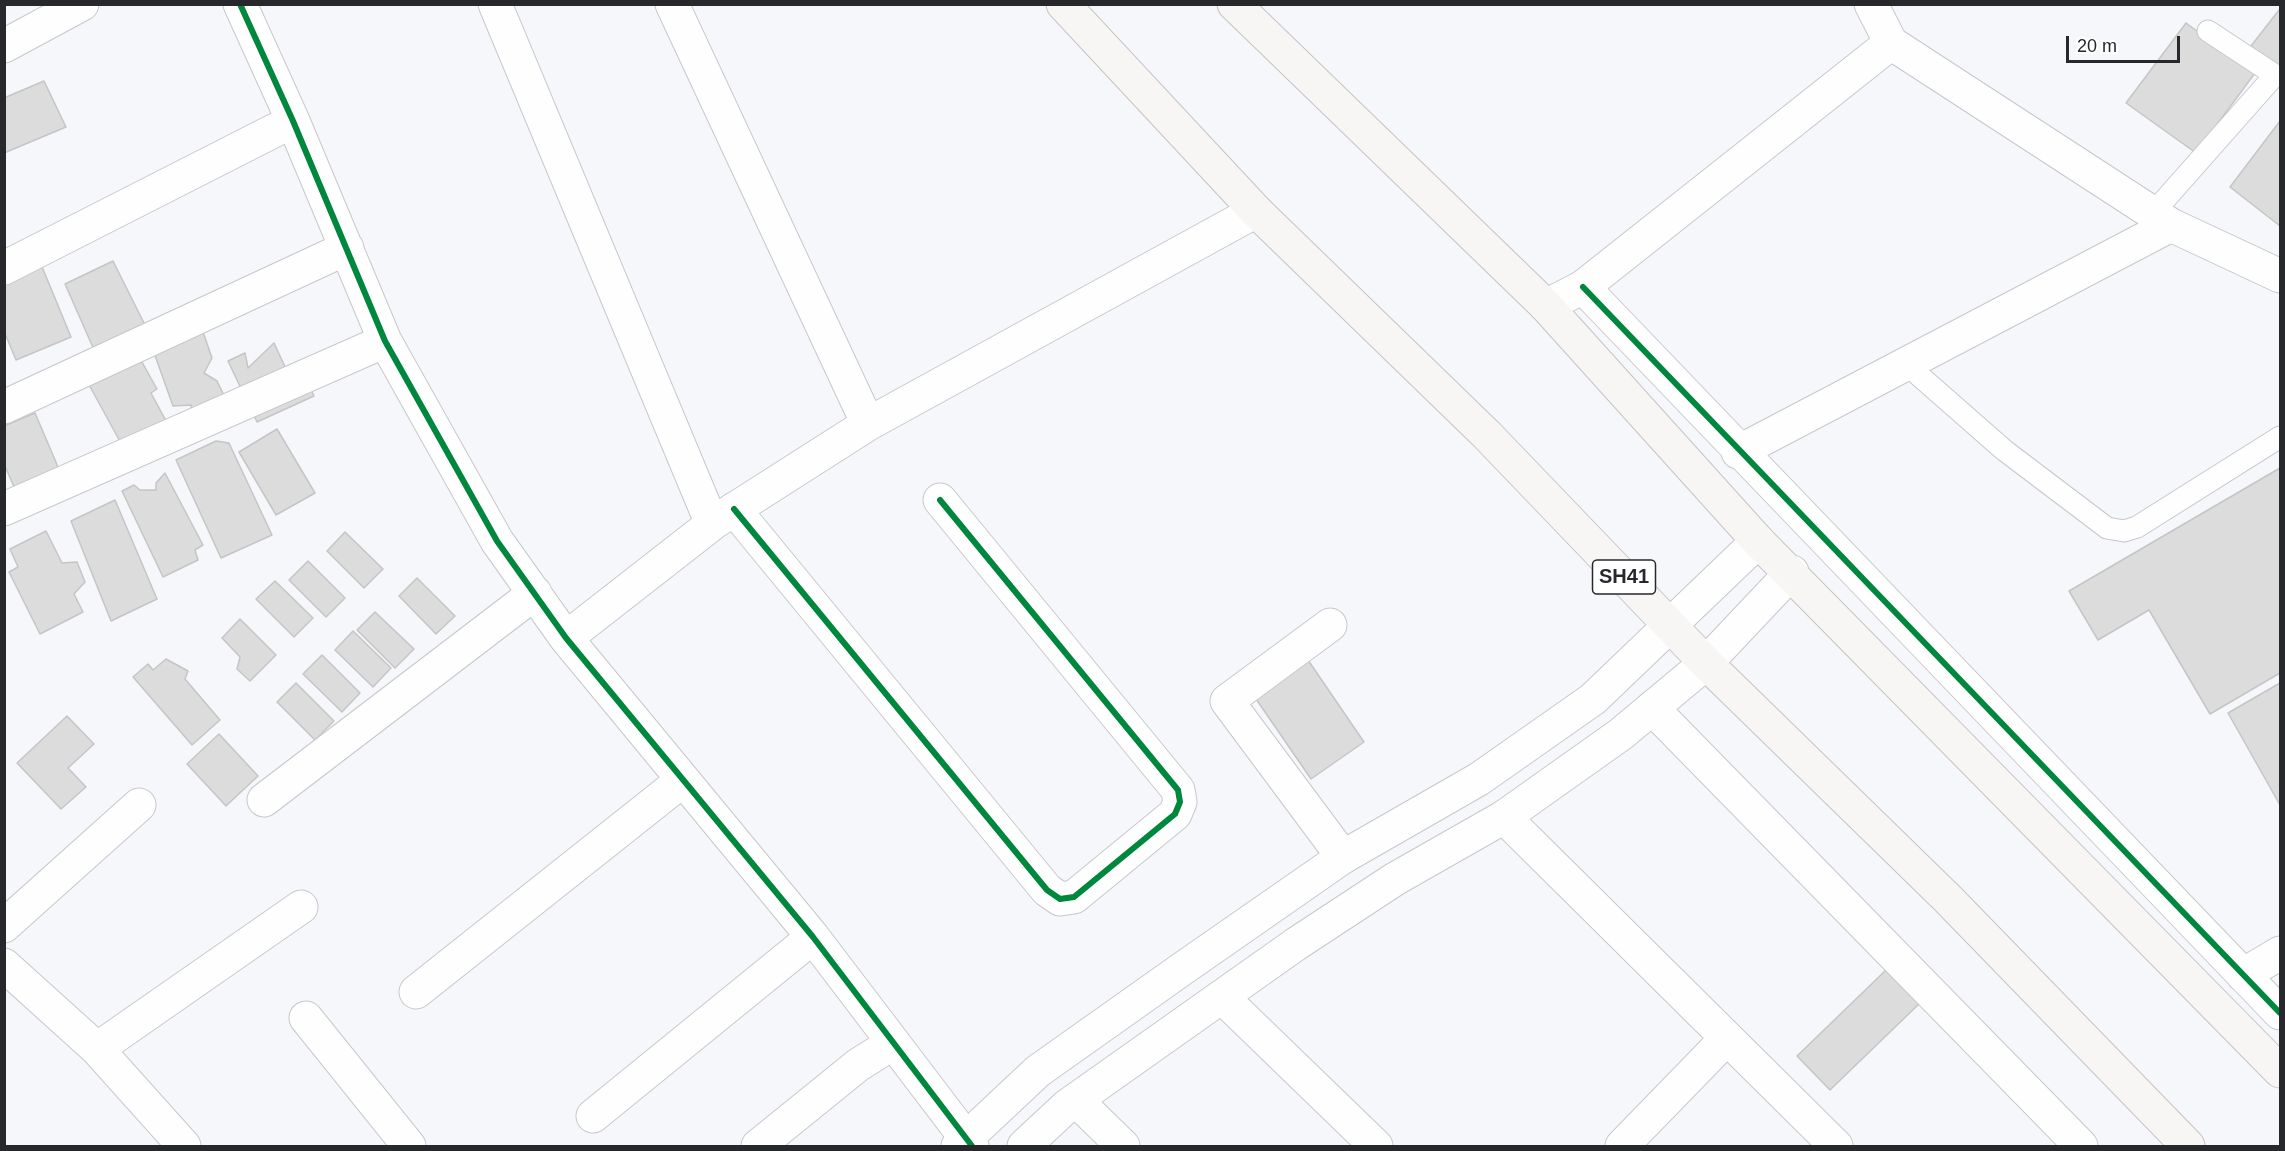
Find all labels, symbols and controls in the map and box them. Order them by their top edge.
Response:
scale bar [2069,24,2183,62]
text: 20 m [2077,36,2117,56]
road number: SH41 [1592,560,1656,594]

